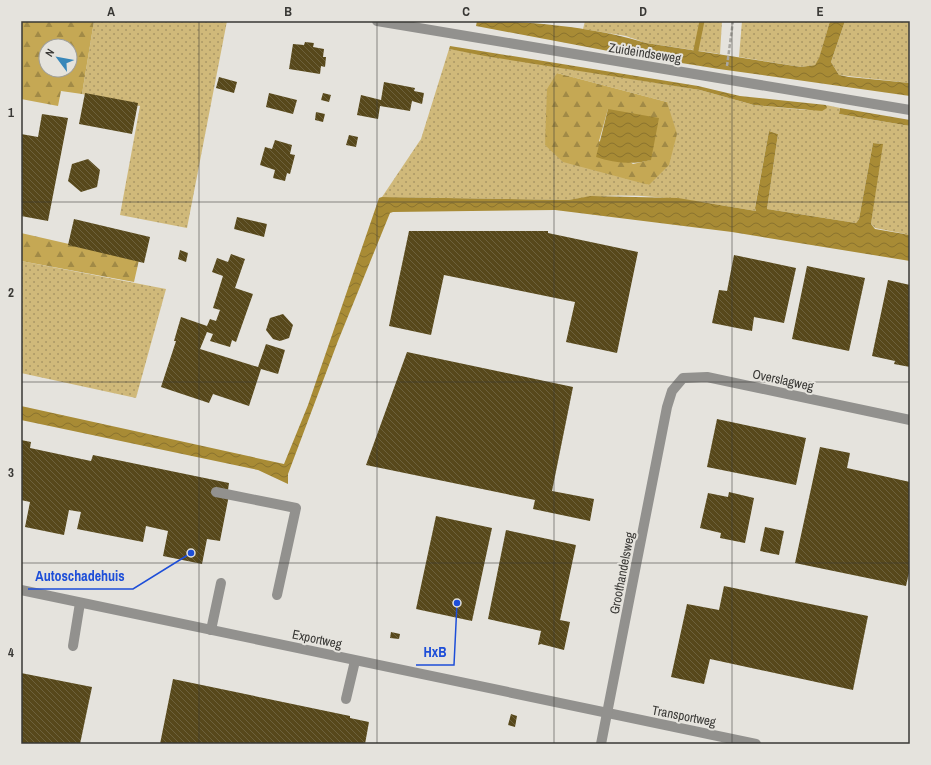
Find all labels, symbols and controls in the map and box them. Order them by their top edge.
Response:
text: A [107,3,115,20]
text: B [284,3,292,20]
text: C [462,3,470,20]
text: D [639,3,647,20]
text: E [816,3,824,20]
north arrow [38,38,78,78]
street label: Zuideindseweg [608,39,682,67]
text: N [42,46,57,59]
text: 1 [8,104,14,121]
text: 2 [8,284,14,301]
street label: Overslagweg [751,365,815,395]
text: 3 [8,464,14,481]
street label: Groothandelsweg [606,530,638,616]
callout: Autoschadehuis [28,563,133,589]
text: Autoschadehuis [35,567,125,585]
street label: Exportweg [291,625,343,653]
callout: HxB [416,639,454,665]
text: HxB [424,643,446,661]
text: 4 [8,644,14,661]
street label: Transportweg [651,701,717,731]

